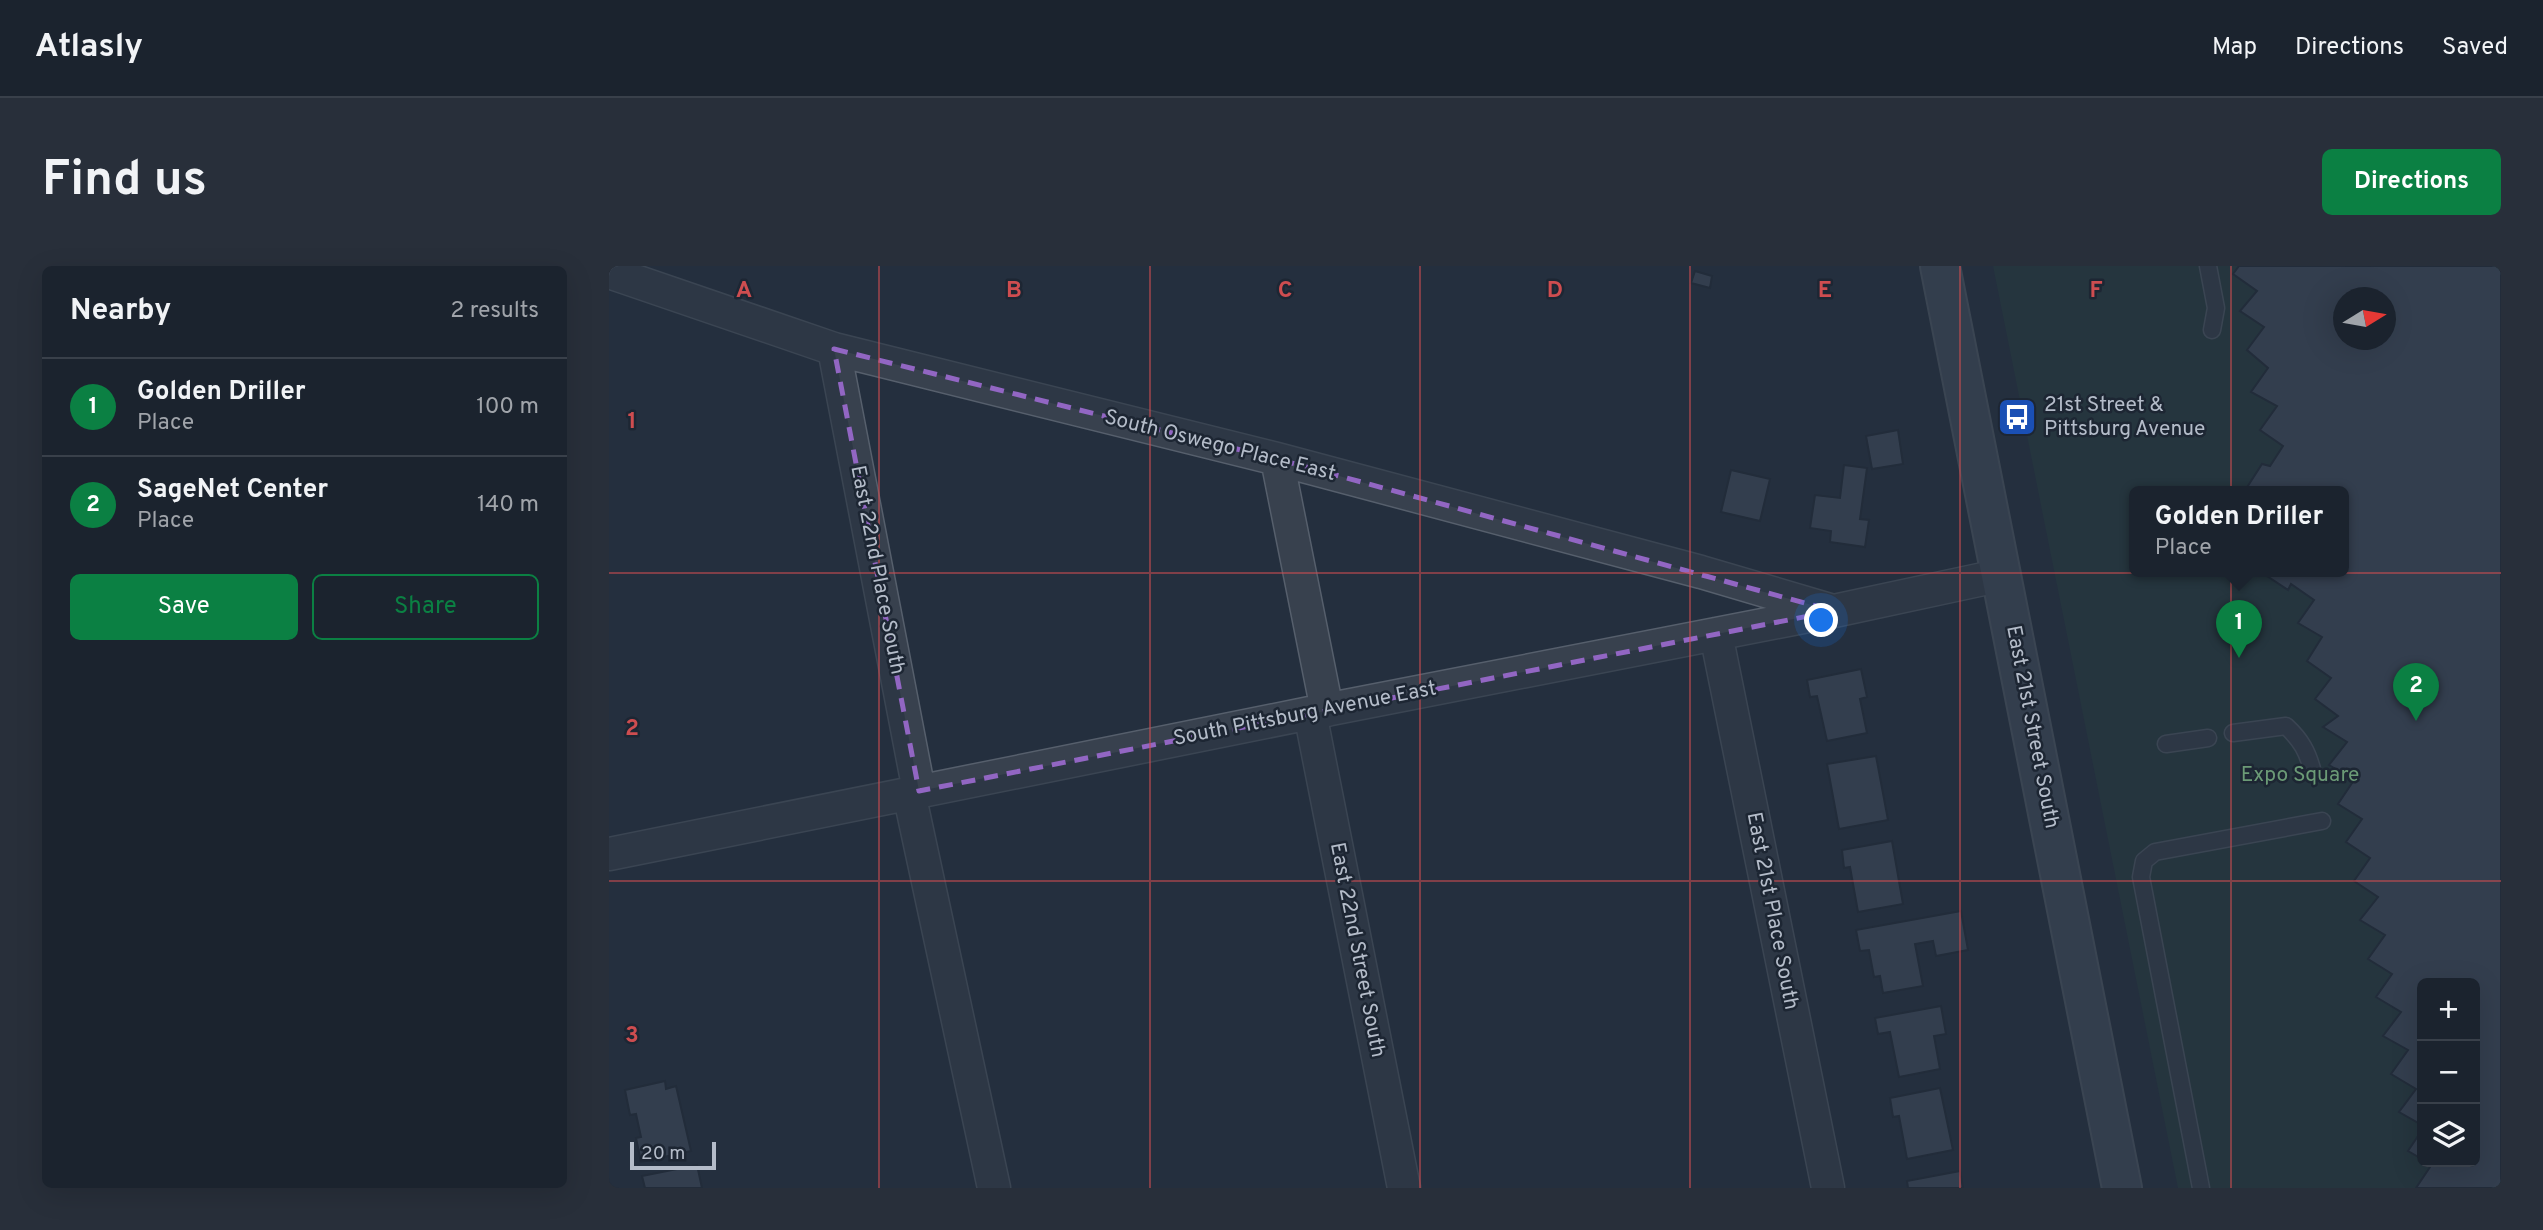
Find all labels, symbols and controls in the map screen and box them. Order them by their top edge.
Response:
text: Atlasly [35,27,143,69]
text: Map [2212,33,2257,63]
text: Directions [2295,33,2404,63]
text: Saved [2442,33,2508,63]
button: Directions [2322,149,2501,215]
text: Find us [42,151,207,213]
text: A [736,277,752,306]
text: B [1006,277,1022,306]
text: C [1278,277,1292,306]
text: D [1547,277,1563,306]
text: E [1818,277,1832,306]
text: F [2089,277,2103,306]
north arrow [2333,287,2396,350]
text: Nearby [70,293,171,330]
text: 2 results [450,297,539,326]
text: Golden Driller [137,376,306,409]
place label: 21st Street & Pittsburg Avenue [2044,392,2205,443]
text: 1 [88,393,98,422]
text: 100 m [476,393,539,422]
bus stop icon: 21st Street & Pittsburg Avenue [1996,396,2038,438]
street label: South Oswego Place East [1102,404,1338,488]
text: 1 [627,408,637,437]
text: Place [137,409,194,438]
street label: East 22nd Place South [843,463,911,677]
text: SageNet Center [137,474,328,507]
popup [2129,486,2349,577]
text: 2 [86,491,100,520]
text: 140 m [477,491,539,520]
text: Golden Driller [2155,501,2323,534]
text: Place [137,507,194,536]
text: Place [2155,534,2212,563]
button: Save [70,574,298,640]
button: Share [312,574,539,640]
pin: 1 [2216,600,2262,658]
your location [1804,603,1838,637]
street label: East 21st Street South [1999,623,2065,831]
pin: 2 [2393,663,2439,721]
street label: South Pittsburg Avenue East [1171,675,1439,753]
text: 2 [625,715,639,744]
park label: Expo Square [2241,762,2359,789]
street label: East 21st Place South [1740,810,1804,1012]
street label: East 22nd Street South [1323,840,1391,1060]
map controls [2417,978,2480,1167]
button: + [2417,978,2480,1041]
text: 3 [625,1022,639,1051]
button: − [2417,1041,2480,1104]
button: layers [2417,1104,2480,1167]
scale bar [630,1139,716,1171]
text: 20 m [641,1142,685,1166]

